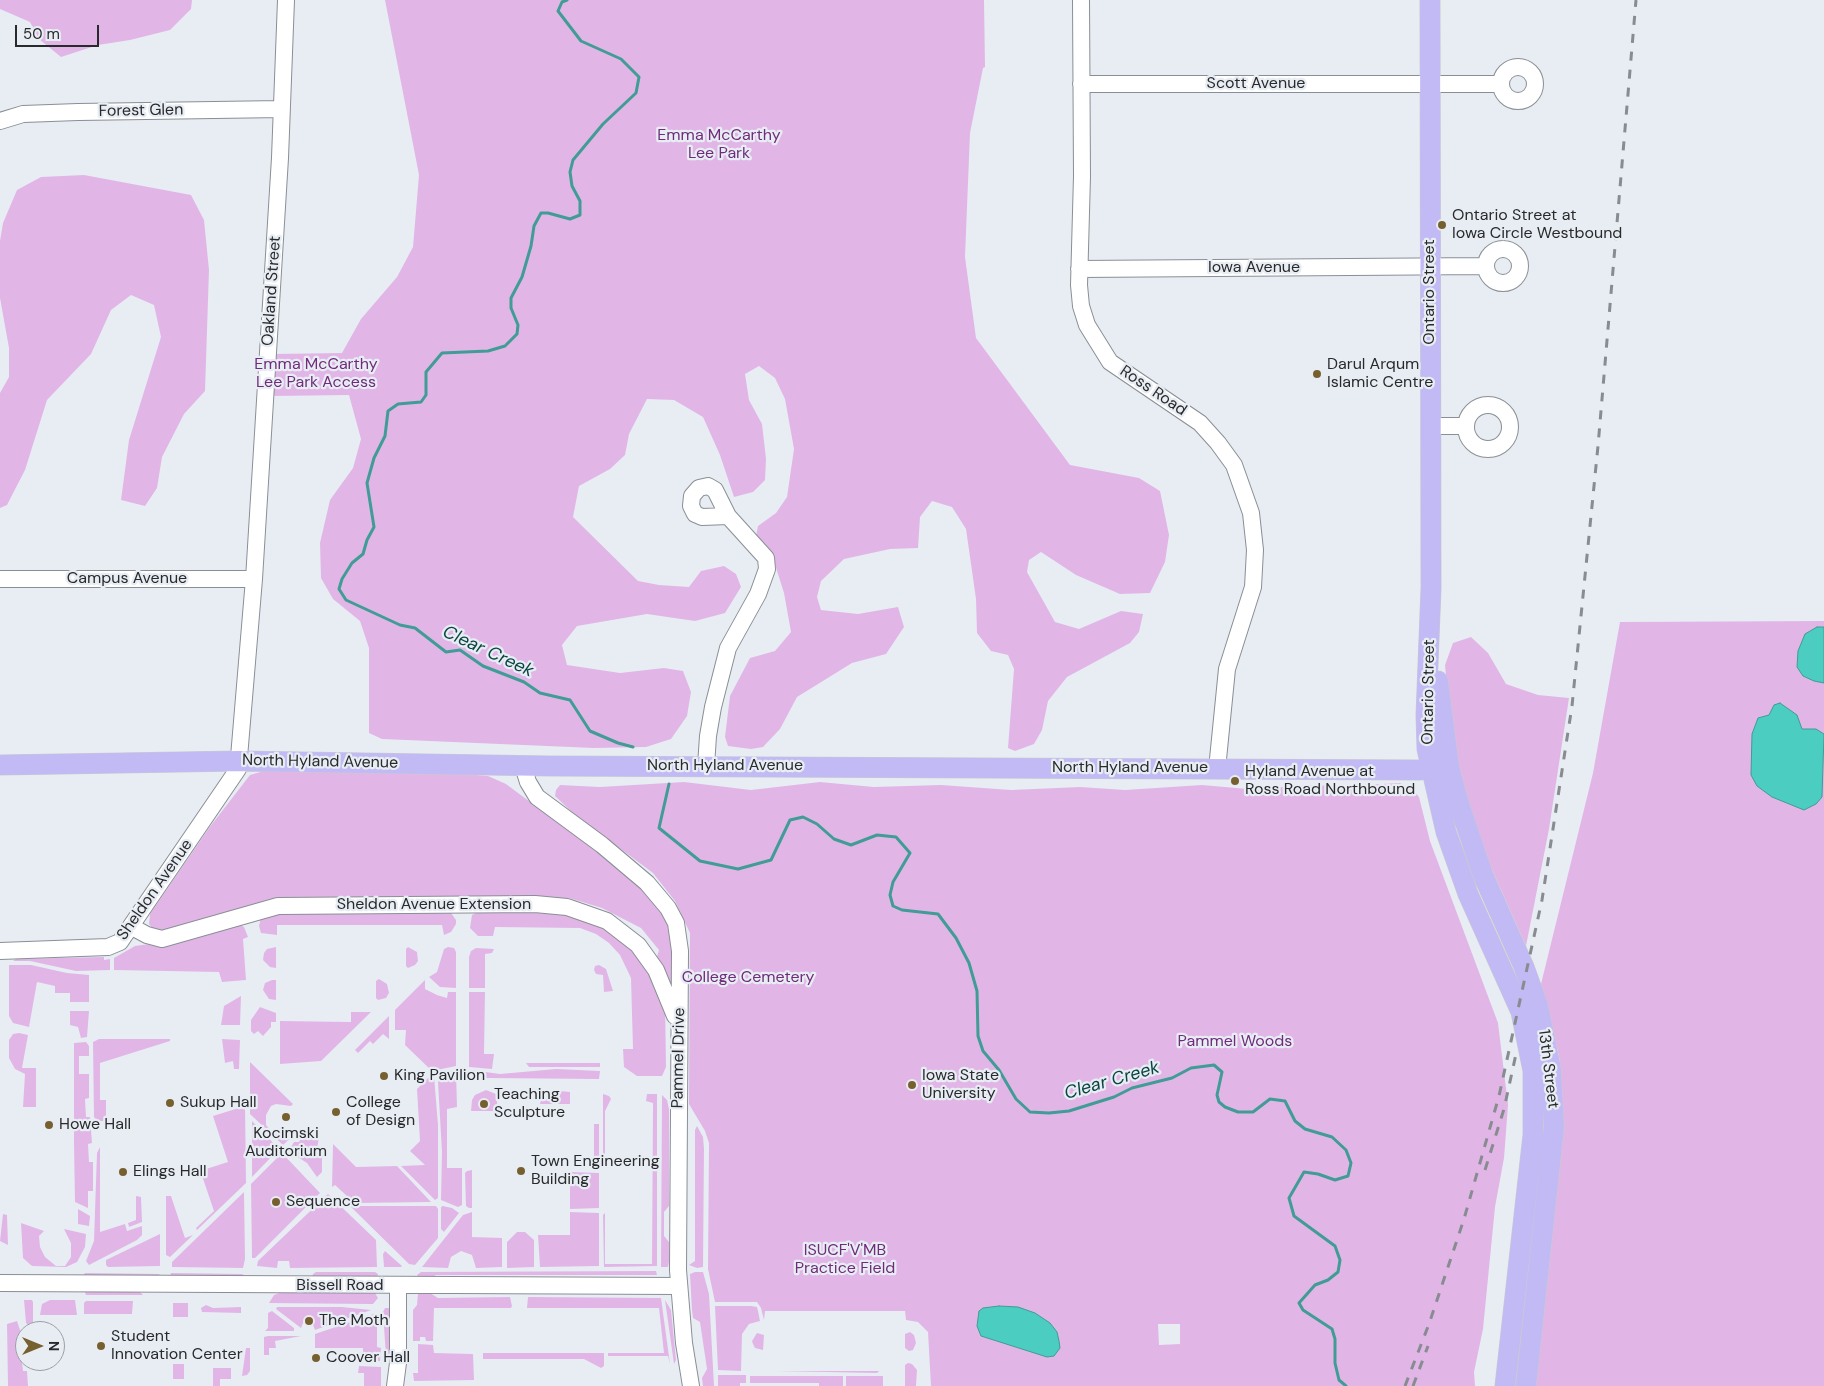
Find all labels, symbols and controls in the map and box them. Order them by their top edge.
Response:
scale bar [18,15,101,47]
text: 50 m [23,24,60,44]
street label: Scott Avenue [1207,74,1305,94]
street label: Forest Glen [99,101,183,121]
park label: Emma McCarthy Lee Park [657,126,781,164]
place label: Ontario Street at Iowa Circle Westbound [1452,206,1622,244]
marker: Ontario Street at Iowa Circle Westbound [1436,219,1448,231]
street label: Oakland Street [259,235,285,347]
street label: Ontario Street [1420,239,1440,345]
street label: Iowa Avenue [1208,258,1300,278]
park label: Emma McCarthy Lee Park Access [254,355,378,393]
place label: Darul Arqum Islamic Centre [1327,355,1433,393]
street label: Ross Road [1116,362,1190,420]
marker: Darul Arqum Islamic Centre [1311,368,1323,380]
street label: Campus Avenue [67,569,187,589]
water label: Clear Creek [439,621,537,683]
street label: Ontario Street [1418,639,1440,745]
street label: North Hyland Avenue [242,751,398,773]
street label: North Hyland Avenue [647,756,803,776]
street label: North Hyland Avenue [1052,758,1208,778]
place label: Hyland Avenue at Ross Road Northbound [1245,762,1415,800]
marker: Hyland Avenue at Ross Road Northbound [1229,775,1241,787]
street label: Sheldon Avenue [113,836,197,944]
street label: Sheldon Avenue Extension [337,895,531,915]
park label: College Cemetery [682,968,814,988]
street label: Pammel Drive [669,1007,689,1109]
street label: 13th Street [1534,1028,1562,1110]
park label: Pammel Woods [1178,1032,1292,1052]
water label: Clear Creek [1062,1057,1162,1105]
place label: King Pavilion [394,1066,485,1086]
place label: Iowa State University [922,1066,999,1104]
marker: King Pavilion [378,1070,390,1082]
marker: Iowa State University [906,1079,918,1091]
place label: Teaching Sculpture [494,1085,565,1123]
place label: Sukup Hall [180,1093,257,1113]
place label: College of Design [346,1093,415,1131]
marker: Sukup Hall [164,1097,176,1109]
marker: Teaching Sculpture [478,1098,490,1110]
marker: College of Design [330,1106,342,1118]
marker: Kocimski Auditorium [280,1111,292,1123]
place label: Howe Hall [59,1115,131,1135]
marker: Howe Hall [43,1119,55,1131]
place label: Kocimski Auditorium [245,1124,327,1162]
place label: Town Engineering Building [531,1152,660,1190]
place label: Elings Hall [133,1162,207,1182]
marker: Town Engineering Building [515,1165,527,1177]
marker: Elings Hall [117,1166,129,1178]
place label: Sequence [286,1192,360,1212]
marker: Sequence [270,1196,282,1208]
park label: ISUCF'V'MB Practice Field [795,1241,895,1279]
street label: Bissell Road [296,1276,384,1296]
place label: The Moth [319,1311,389,1331]
marker: The Moth [303,1315,315,1327]
north arrow [15,1321,65,1371]
place label: Student Innovation Center [111,1327,243,1365]
marker: Student Innovation Center [95,1340,107,1352]
text: N [45,1341,63,1351]
place label: Coover Hall [326,1348,410,1368]
marker: Coover Hall [310,1352,322,1364]

